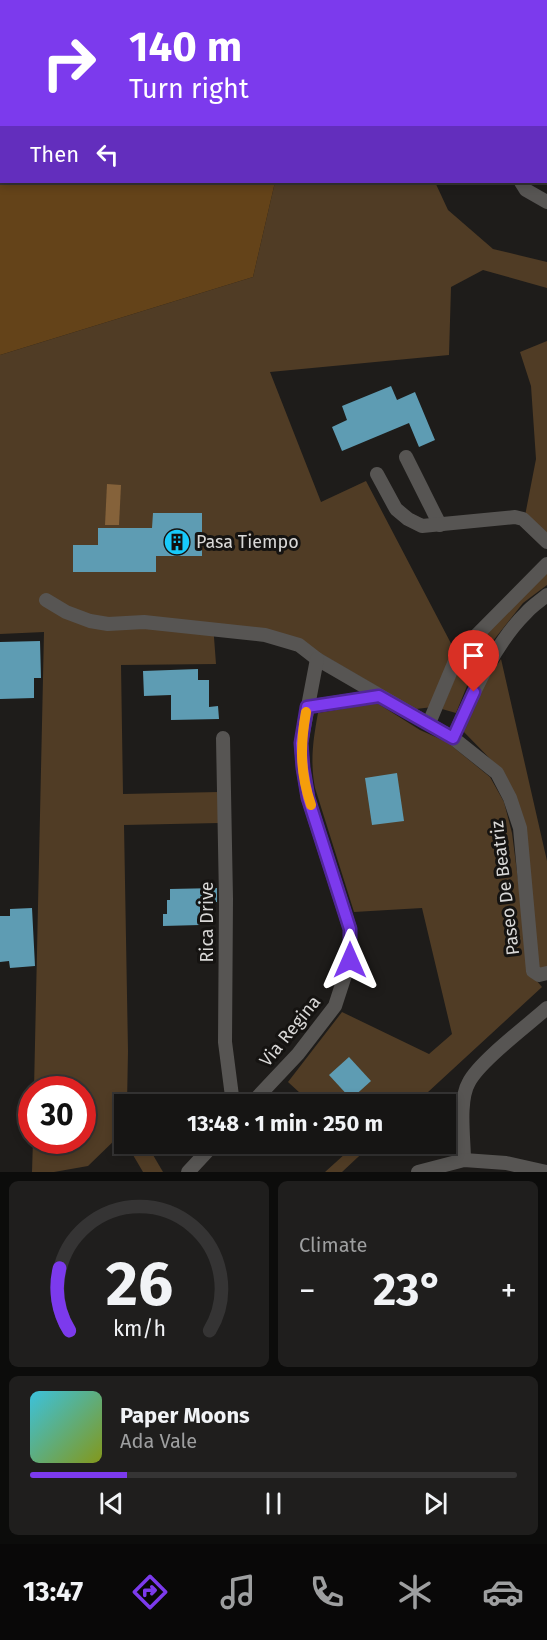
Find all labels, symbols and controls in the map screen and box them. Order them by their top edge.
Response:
text: 140 m [129,22,242,72]
icon: right [30,24,108,102]
text: Turn right [129,73,249,105]
icon: left [91,138,124,171]
text: Then [30,141,79,168]
building icon: Pasa Tiempo [162,527,192,557]
place label: Pasa Tiempo [196,531,299,553]
pin [448,630,499,692]
icon: arrive [457,639,490,672]
street label: Paseo De Beatriz [486,819,524,957]
street label: Rica Drive [196,881,218,963]
position arrow [318,928,382,992]
street label: Via Regina [255,991,325,1071]
speed limit sign: 30 [18,1076,96,1154]
text: 13:48 · 1 min · 250 m [187,1110,383,1137]
text: Climate [299,1233,367,1257]
text: 26 [105,1247,173,1322]
text: 23° [373,1263,443,1317]
text: − [299,1271,316,1311]
text: + [501,1271,517,1311]
text: km/h [112,1316,166,1342]
text: Paper Moons [120,1402,250,1429]
text: Ada Vale [120,1429,197,1453]
icon: previous [95,1487,128,1520]
icon: pause [257,1487,290,1520]
icon: next [419,1487,452,1520]
icon: directions [129,1571,171,1613]
icon: music [217,1571,259,1613]
icon: phone [306,1571,348,1613]
icon: climate [394,1571,436,1613]
icon: car [482,1571,524,1613]
text: 13:47 [23,1576,83,1608]

